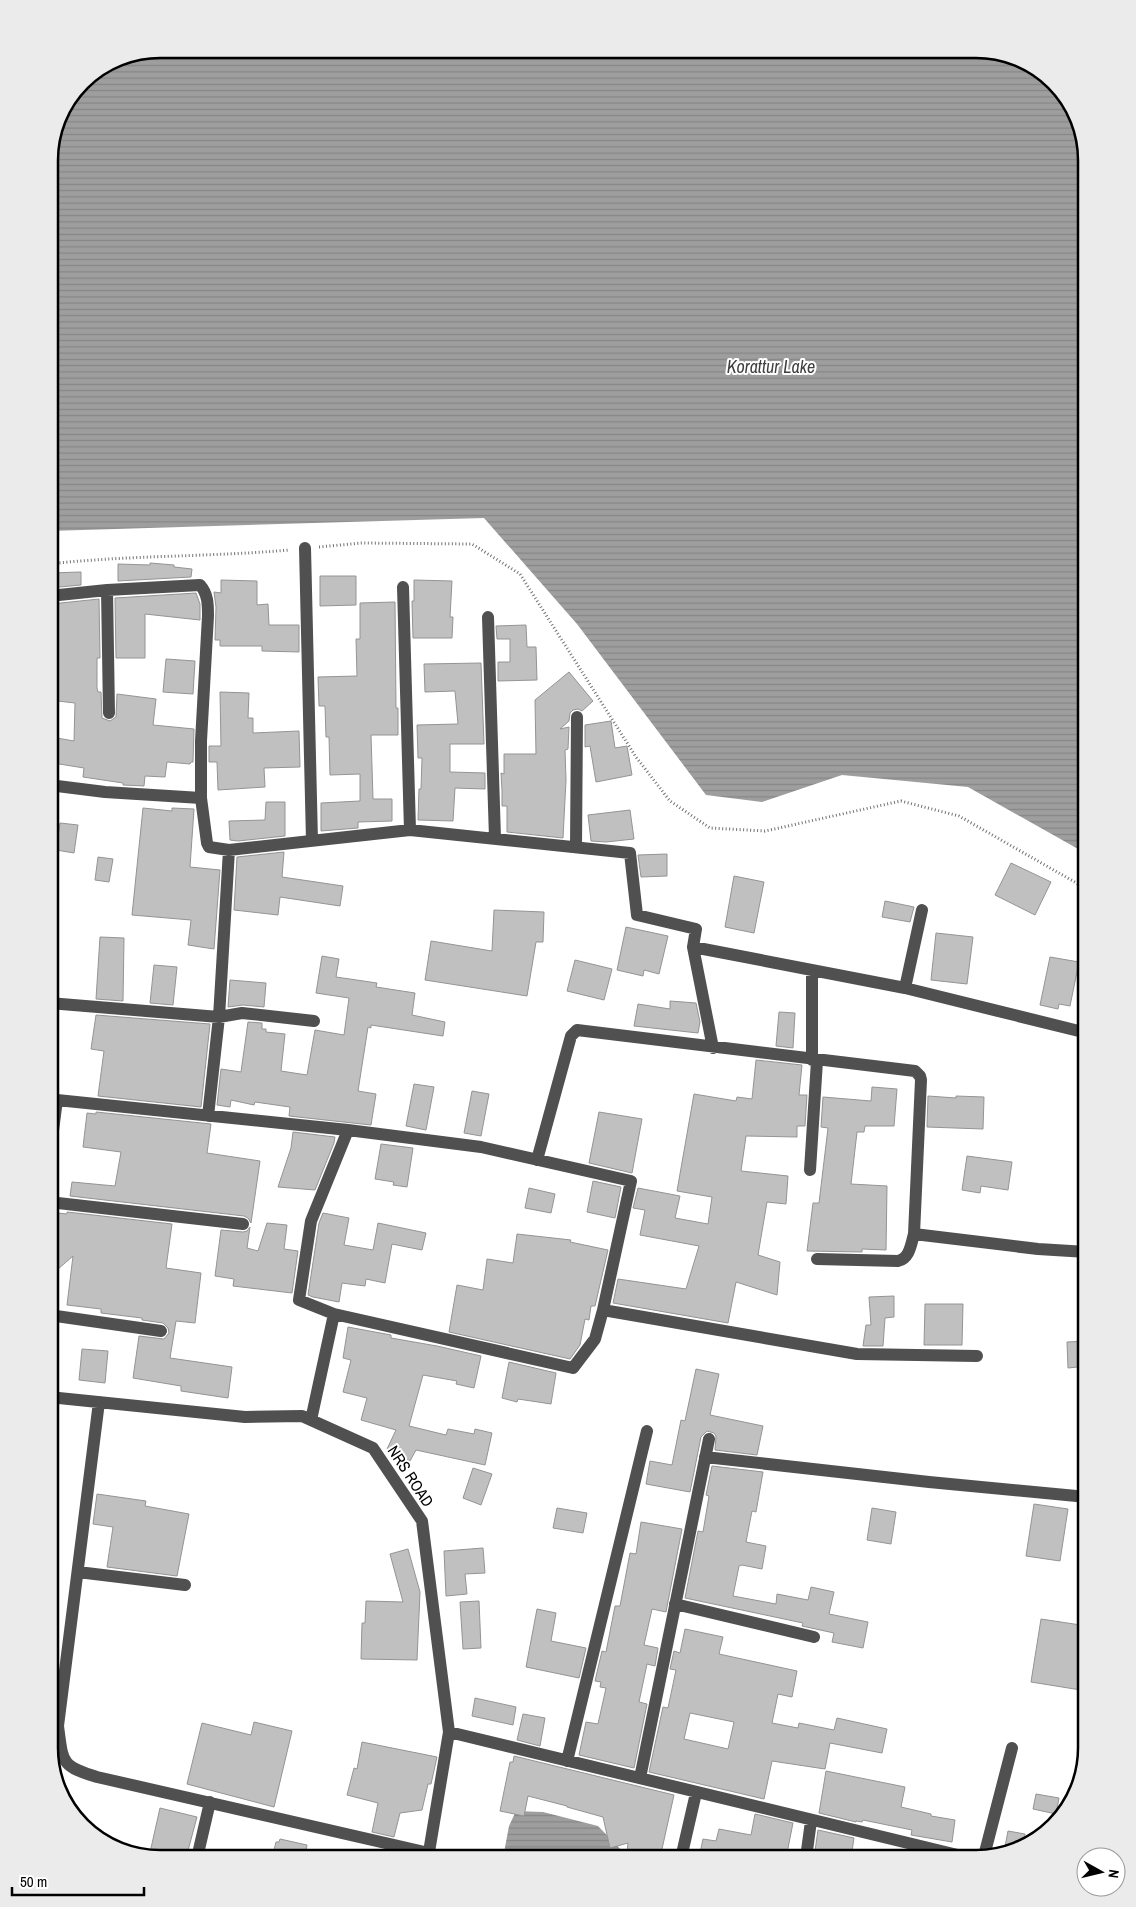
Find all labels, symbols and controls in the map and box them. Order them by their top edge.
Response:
water label: Korattur Lake [727,354,815,379]
street label: NRS ROAD [383,1441,439,1511]
north arrow [1076,1847,1126,1897]
scale bar [12,1864,145,1896]
text: N [1104,1868,1123,1879]
text: 50 m [20,1871,47,1892]

